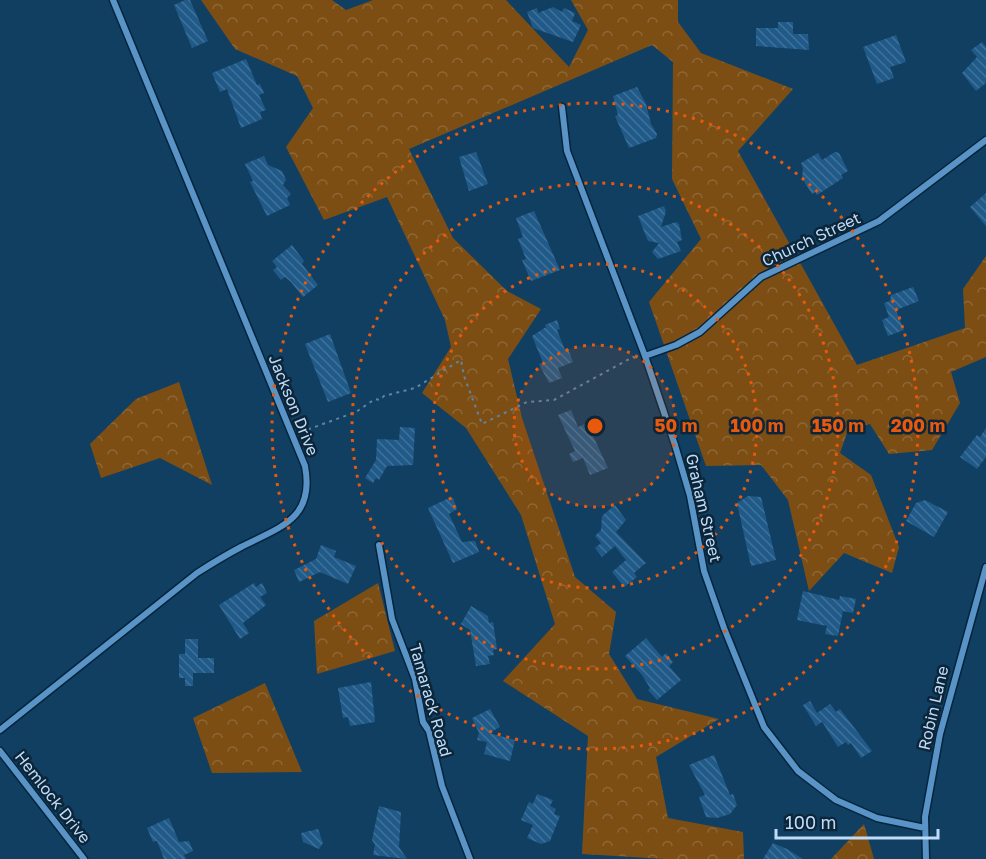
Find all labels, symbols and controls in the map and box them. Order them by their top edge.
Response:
street label: Church Street [759,207,863,271]
street label: Jackson Drive [265,352,323,458]
text: 50 m [655,414,697,436]
text: 100 m [731,414,783,436]
text: 150 m [812,414,864,436]
text: 200 m [891,414,945,436]
centre of rings [585,416,605,436]
street label: Graham Street [682,452,726,564]
street label: Tamarack Road [405,641,457,759]
street label: Robin Lane [914,664,952,752]
street label: Hemlock Drive [11,747,95,847]
scale bar [776,802,938,840]
text: 100 m [785,811,836,833]

